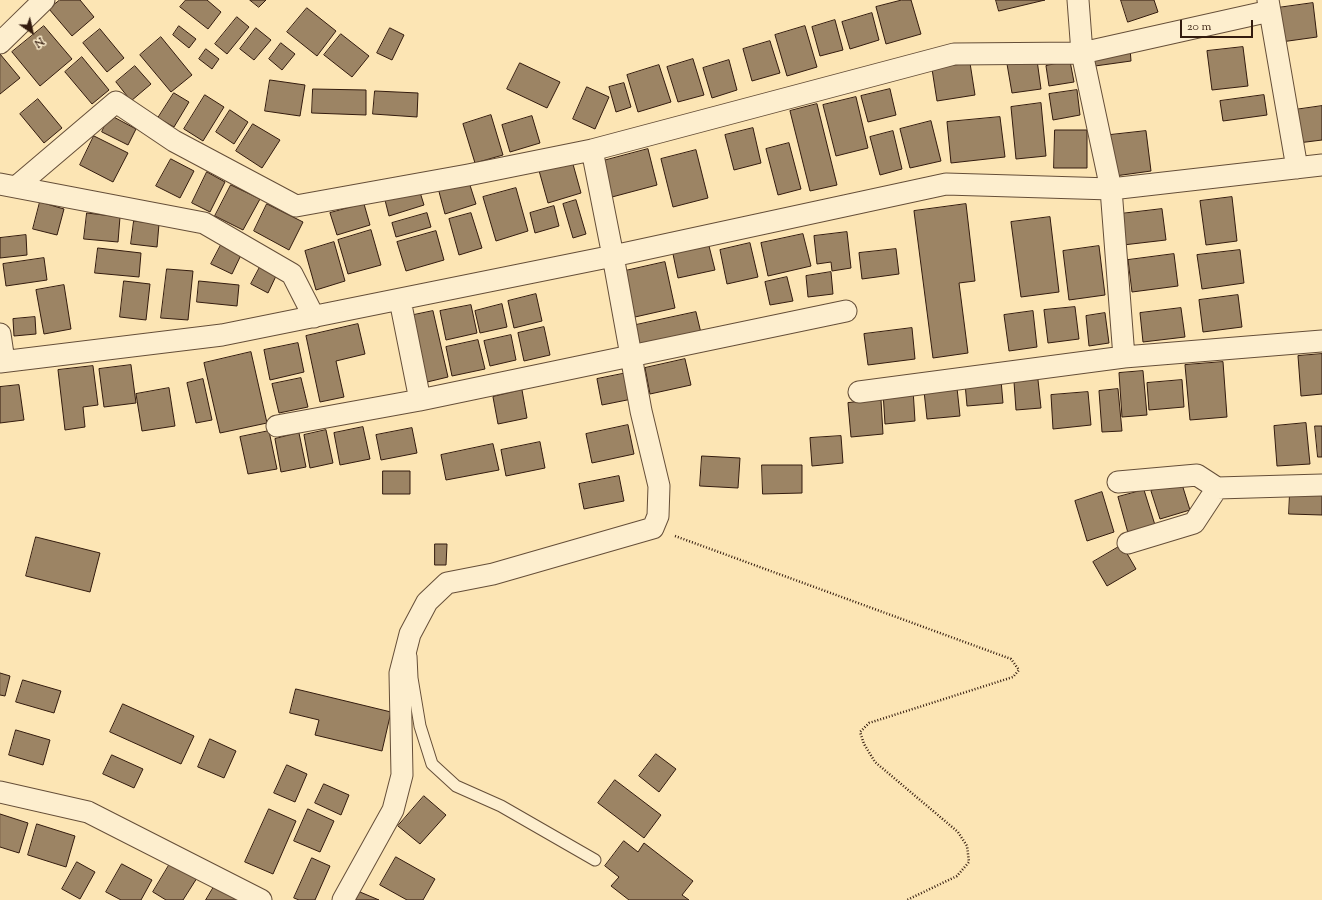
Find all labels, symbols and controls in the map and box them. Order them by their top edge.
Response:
north arrow [12,12,52,52]
scale bar [1182,12,1255,38]
text: 20 m [1187,18,1211,36]
text: N [31,33,47,51]

